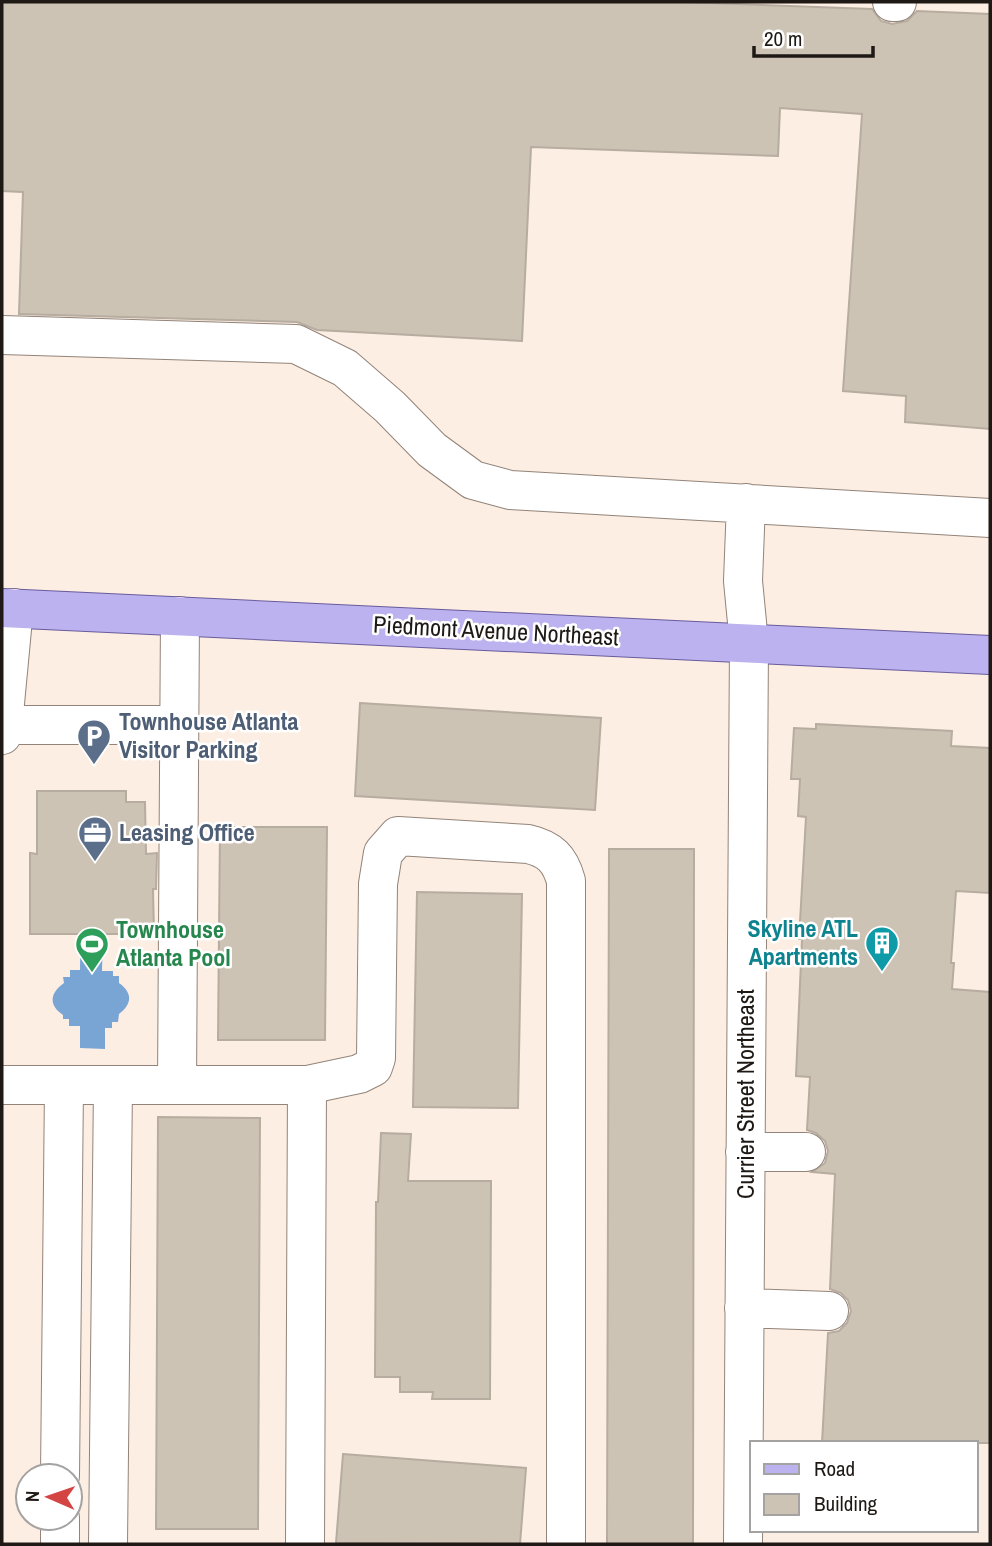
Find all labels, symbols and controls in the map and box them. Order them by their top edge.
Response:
scale bar [754,14,873,58]
text: 20 m [764,24,802,53]
street label: Piedmont Avenue Northeast [372,608,620,652]
place label: Townhouse Atlanta Visitor Parking [119,705,298,765]
parking icon: Townhouse Atlanta Visitor Parking [75,717,113,766]
office icon: Leasing Office [76,814,114,863]
place label: Leasing Office [119,816,255,848]
place label: Skyline ATL Apartments [748,912,858,972]
place label: Townhouse Atlanta Pool [116,913,231,973]
building icon: Skyline ATL Apartments [863,924,901,973]
sports icon: Townhouse Atlanta Pool [73,925,111,974]
street label: Currier Street Northeast [729,988,761,1199]
legend [750,1441,978,1532]
text: Road [814,1454,855,1483]
north arrow [14,1462,84,1532]
text: Building [814,1489,878,1518]
text: N [19,1490,45,1502]

